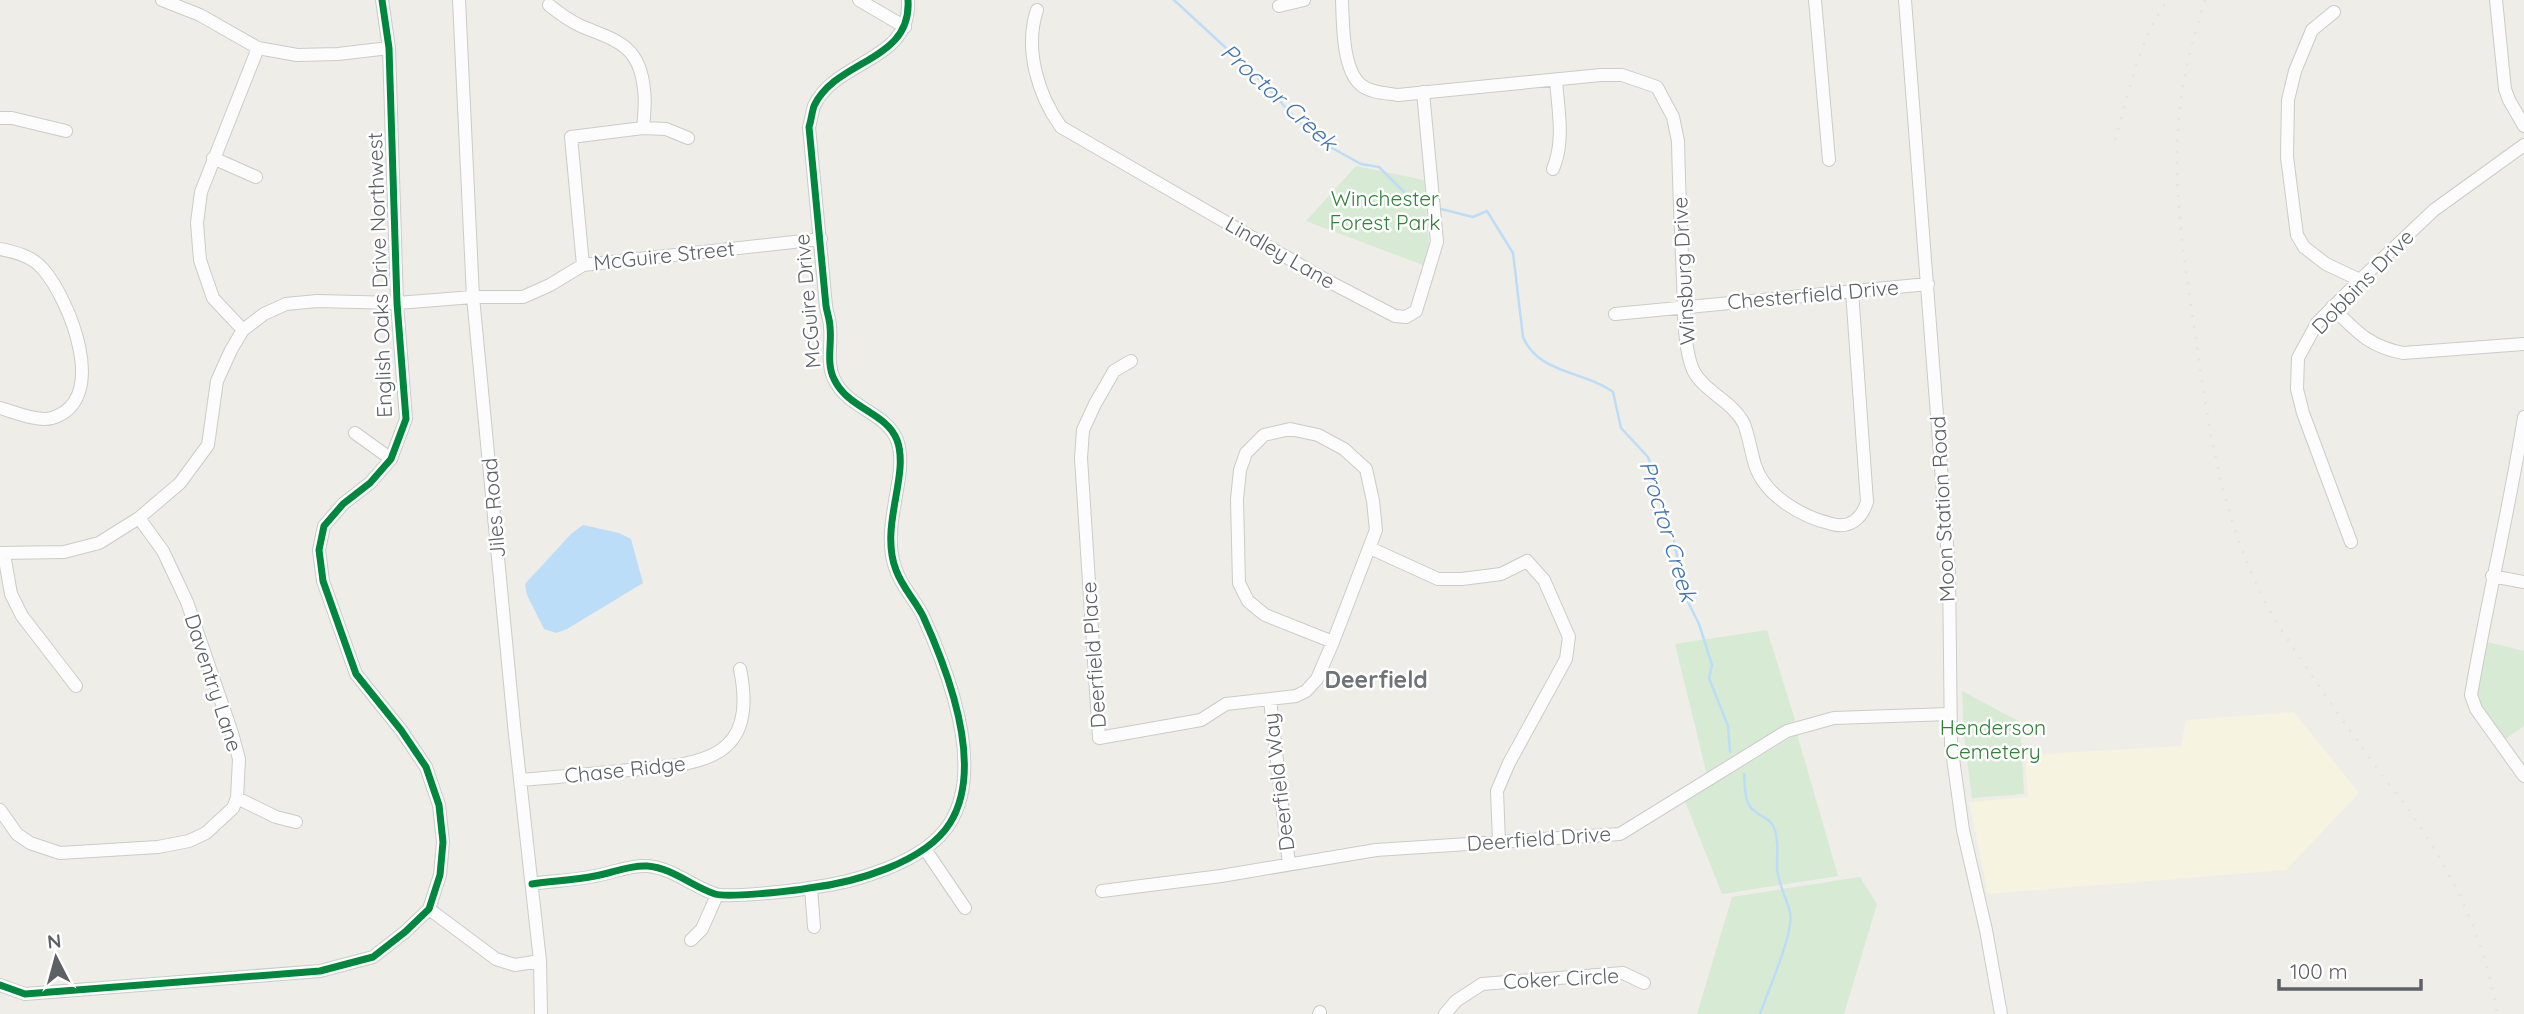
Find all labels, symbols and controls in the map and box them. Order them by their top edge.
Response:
water label: Proctor Creek [1215,37,1345,157]
street label: English Oaks Drive Northwest [361,132,397,418]
park label: Winchester Forest Park [1330,185,1440,235]
street label: Winsburg Drive [1666,196,1700,346]
street label: Lindley Lane [1221,210,1340,294]
street label: Dobbins Drive [2306,223,2419,339]
street label: McGuire Drive [788,233,826,369]
street label: McGuire Street [592,235,736,275]
street label: Chesterfield Drive [1726,274,1900,314]
street label: Moon Station Road [1924,415,1960,603]
street label: Jiles Road [476,457,510,559]
water label: Proctor Creek [1633,457,1704,607]
street label: Deerfield Place [1075,581,1111,729]
street label: Daventry Lane [179,611,248,755]
district label: Deerfield [1324,665,1428,694]
street label: Deerfield Way [1257,712,1299,853]
park label: Henderson Cemetery [1940,714,2046,764]
street label: Chase Ridge [563,750,687,788]
street label: Deerfield Drive [1466,820,1612,856]
north arrow [21,923,91,993]
text: N [46,928,62,954]
scale bar [2279,948,2421,992]
text: 100 m [2290,958,2348,984]
street label: Coker Circle [1502,962,1620,994]

